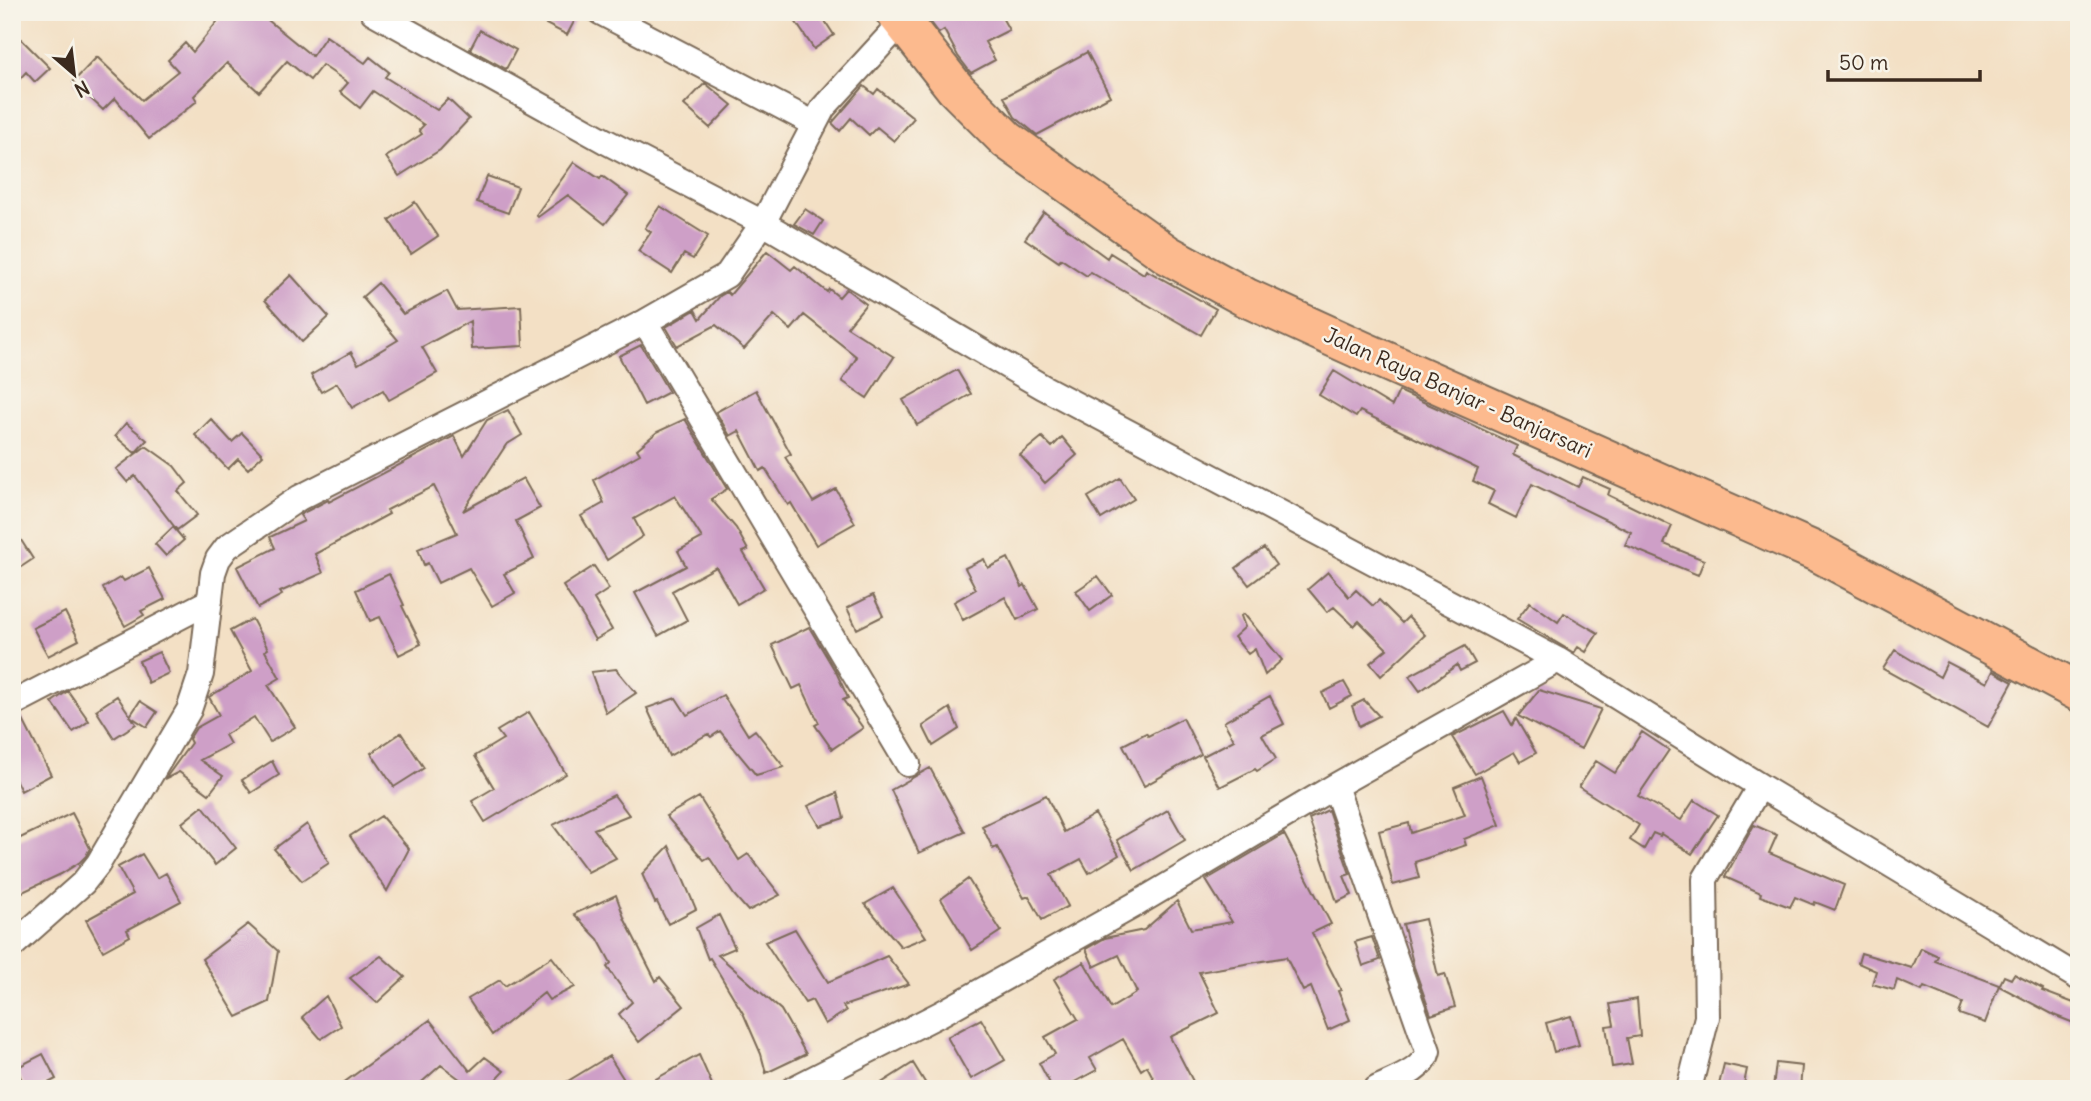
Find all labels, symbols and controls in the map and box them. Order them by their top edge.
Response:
north arrow [38,38,108,108]
scale bar [1828,38,1981,82]
text: 50 m [1839,49,1888,76]
text: N [71,75,93,103]
street label: Jalan Raya Banjar - Banjarsari [1320,321,1596,464]

